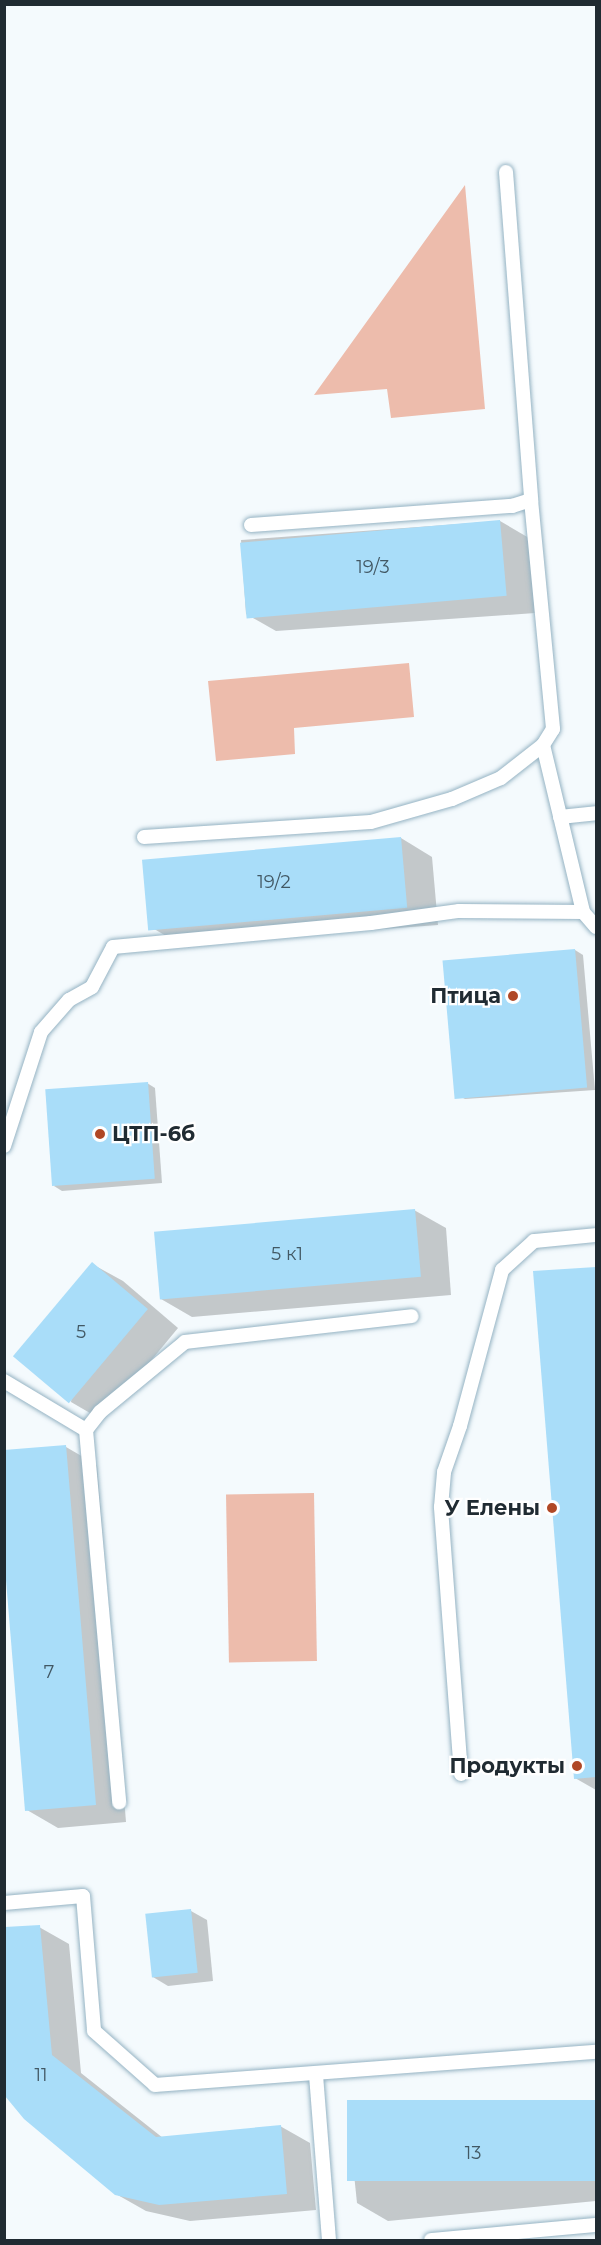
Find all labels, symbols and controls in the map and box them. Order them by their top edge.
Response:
house number: 19/3 [356,556,390,578]
house number: 19/2 [257,871,291,893]
place label: Птица [430,983,501,1009]
marker: Птица [506,989,520,1003]
place label: ЦТП-6б [112,1121,195,1147]
marker: ЦТП-6б [93,1127,107,1141]
house number: 5 к1 [271,1243,303,1265]
house number: 5 [76,1321,86,1343]
place label: У Елены [445,1495,540,1521]
marker: У Елены [545,1501,559,1515]
house number: 7 [44,1661,54,1683]
place label: Продукты [450,1753,565,1779]
marker: Продукты [570,1759,584,1773]
house number: 11 [35,2064,47,2086]
house number: 13 [465,2142,481,2164]

